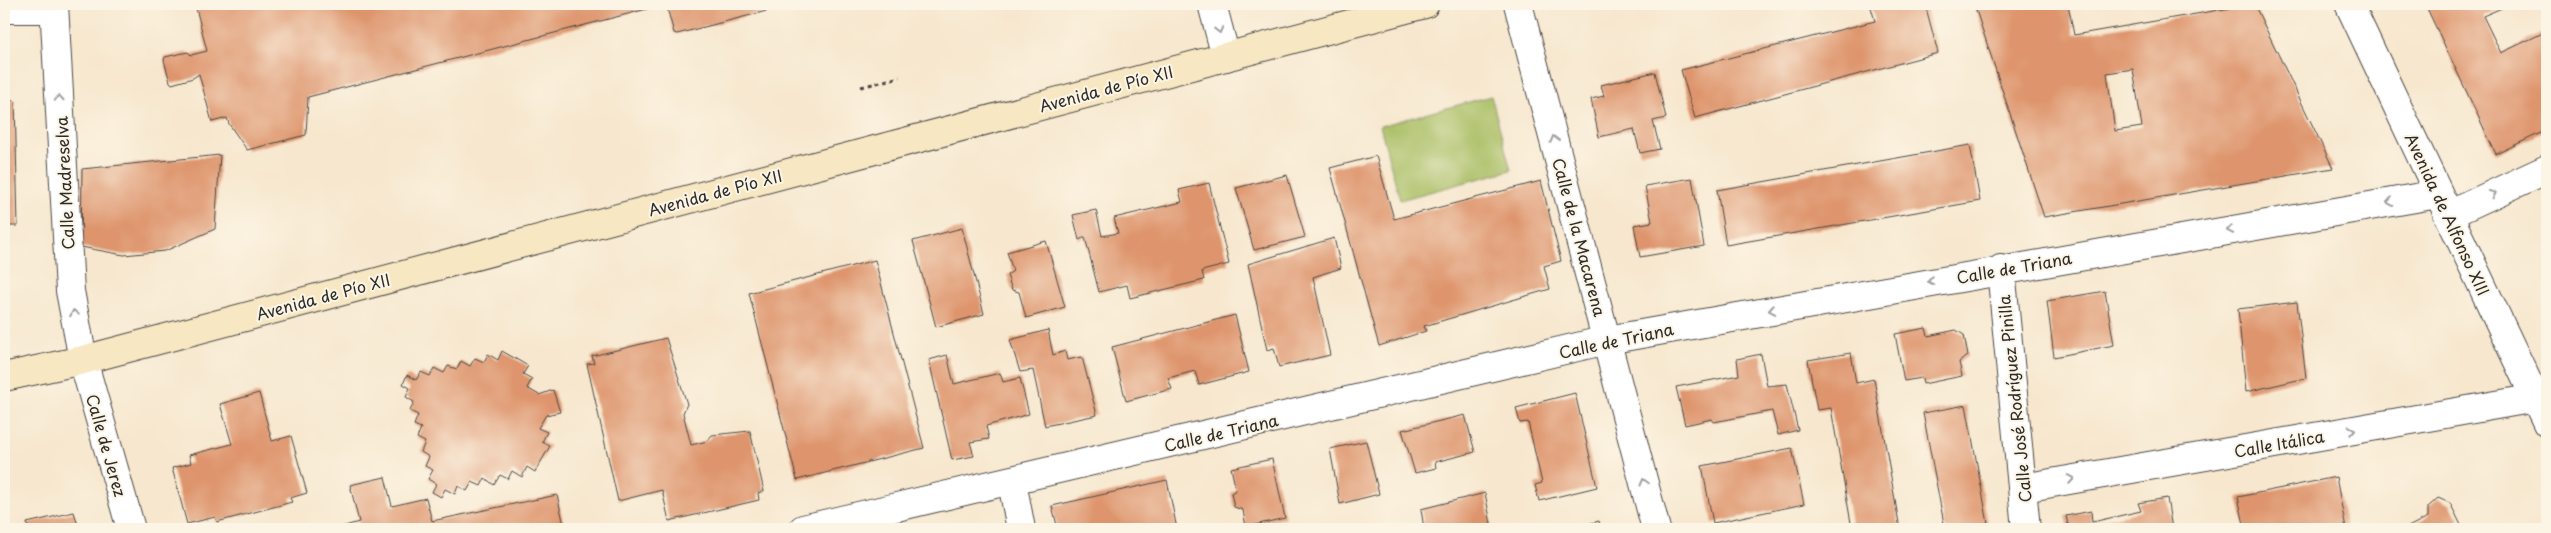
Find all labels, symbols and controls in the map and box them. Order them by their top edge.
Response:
one-way arrow [1213,26,1224,35]
street label: Avenida de Pío XII [1036,59,1176,117]
one-way arrow [54,94,65,102]
street label: Calle Madreselva [49,116,79,250]
street label: Avenida de Alfonso XIII [2400,129,2496,299]
one-way arrow [1549,134,1560,143]
street label: Calle de la Macarena [1547,155,1613,319]
street label: Avenida de Pío XII [645,163,785,221]
one-way arrow [2488,190,2497,201]
one-way arrow [2385,196,2393,207]
one-way arrow [2225,224,2234,234]
street label: Calle de Triana [1955,245,2074,289]
street label: Avenida de Pío XII [253,267,393,325]
one-way arrow [1927,276,1936,286]
street label: Calle José Rodríguez Pinilla [1991,294,2037,504]
one-way arrow [1767,305,1776,315]
one-way arrow [69,308,79,317]
street label: Calle de Triana [1556,316,1676,364]
street label: Calle de Jerez [81,391,133,499]
street label: Calle de Triana [1161,407,1281,457]
street label: Calle Itálica [2232,423,2326,463]
one-way arrow [2348,426,2357,436]
one-way arrow [2067,475,2076,485]
one-way arrow [1639,478,1650,487]

